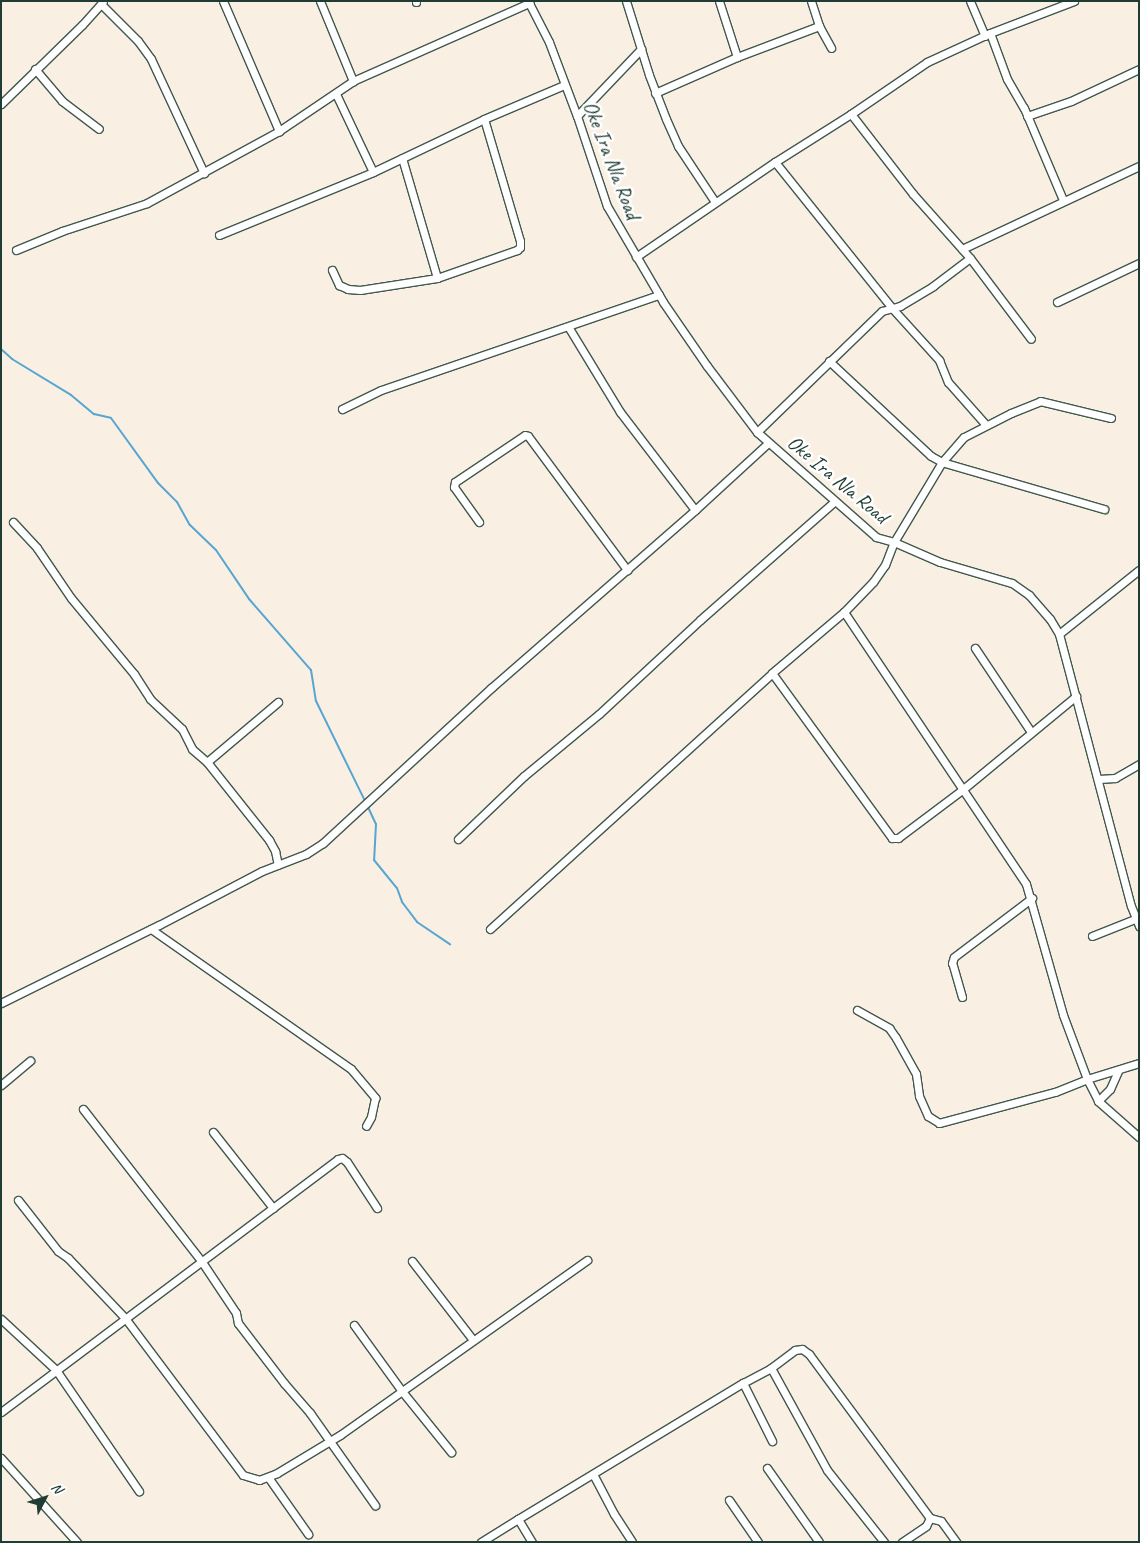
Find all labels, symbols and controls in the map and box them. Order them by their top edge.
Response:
street label: Oke Ira Nla Road [578,97,646,223]
street label: Oke Ira Nla Road [782,429,894,529]
north arrow [20,1473,70,1523]
text: N [48,1479,66,1497]

